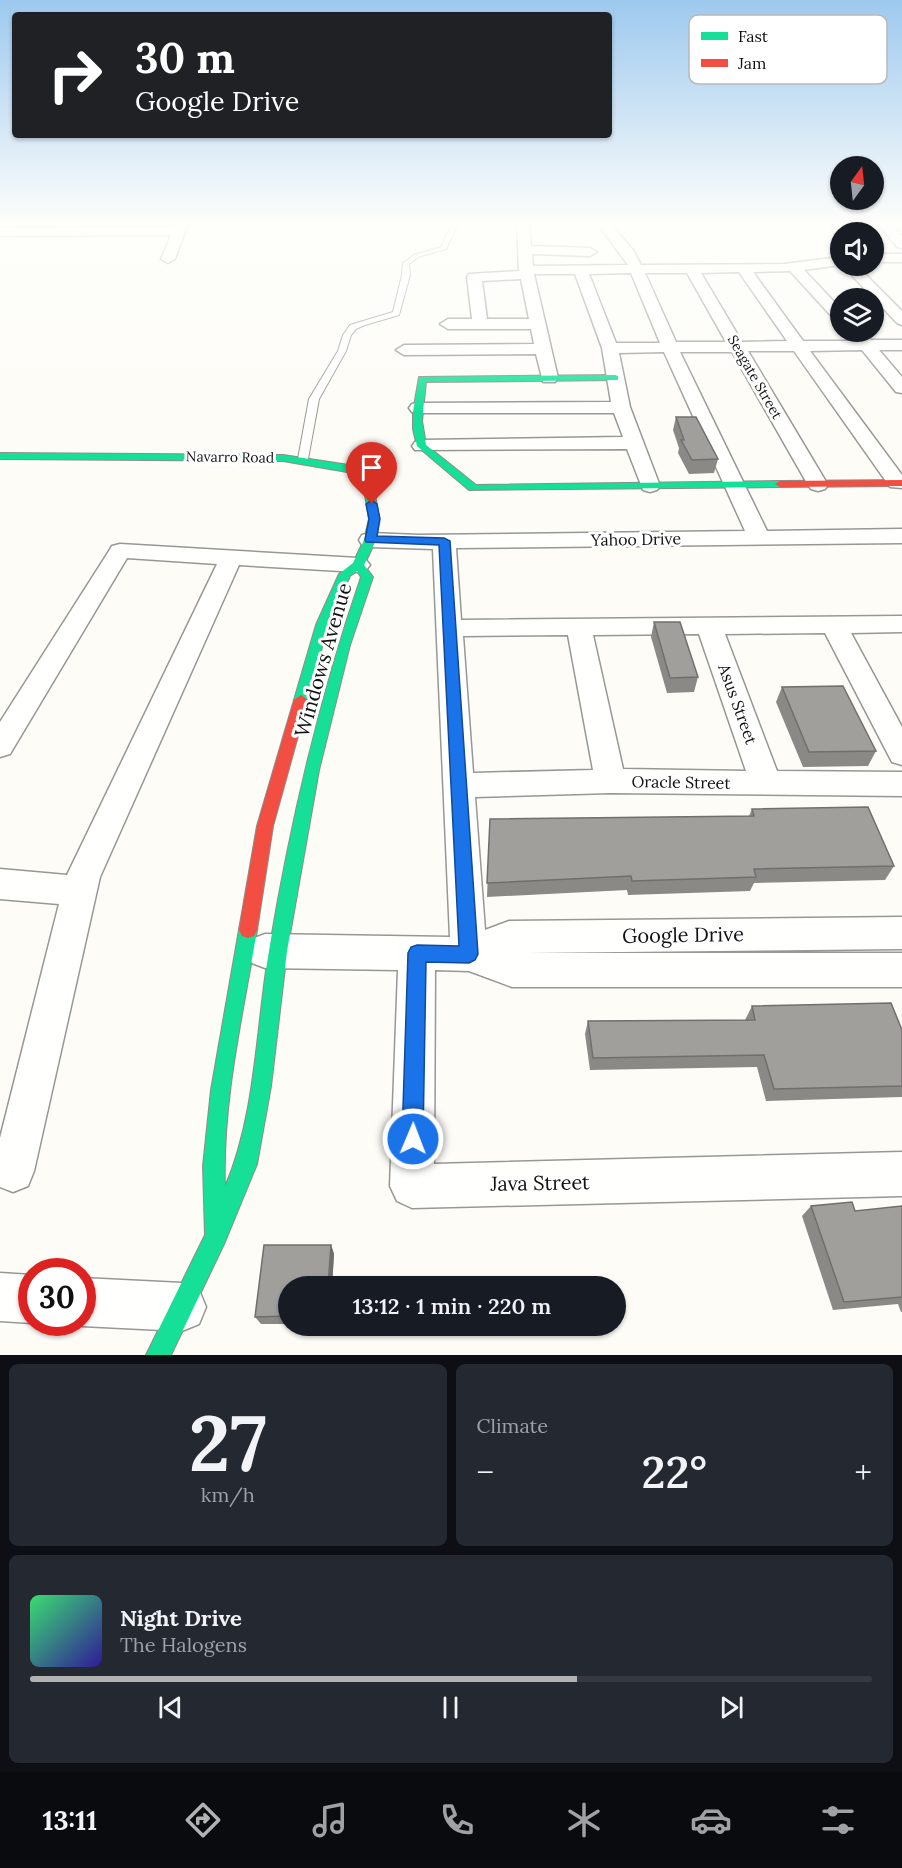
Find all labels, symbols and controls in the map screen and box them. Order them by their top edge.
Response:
legend [689,15,887,84]
text: Fast [738,26,769,46]
text: 30 m [135,31,235,85]
icon: right [36,36,114,114]
text: Jam [737,53,766,73]
text: Google Drive [135,84,299,118]
north arrow [830,156,884,210]
map controls [830,156,884,342]
button: sound [830,222,884,276]
button: layers [830,288,884,342]
street label: Seagate Street [724,332,787,423]
pin [346,442,397,504]
street label: Navarro Road [186,447,274,467]
icon: arrive [355,451,388,484]
street label: Yahoo Drive [590,528,682,550]
street label: Windows Avenue [289,580,357,740]
street label: Asus Street [714,660,762,748]
street label: Oracle Street [631,771,731,793]
street label: Google Drive [622,921,744,948]
position arrow [381,1107,445,1171]
street label: Java Street [489,1169,590,1196]
speed limit sign: 30 [18,1258,96,1336]
text: 13:12 · 1 min · 220 m [353,1292,551,1320]
text: 27 [189,1393,267,1492]
text: Climate [477,1413,548,1438]
text: 22° [641,1443,707,1500]
text: − [477,1451,494,1493]
text: + [855,1451,872,1493]
text: km/h [201,1482,255,1507]
text: Night Drive [120,1604,242,1632]
text: The Halogens [120,1632,247,1657]
icon: previous [154,1691,187,1724]
icon: pause [434,1691,467,1724]
icon: next [715,1691,748,1724]
icon: directions [182,1799,224,1841]
icon: music [309,1799,351,1841]
icon: phone [436,1799,478,1841]
icon: climate [563,1799,605,1841]
icon: car [690,1799,732,1841]
icon: filters [817,1799,859,1841]
text: 13:11 [43,1803,97,1837]

